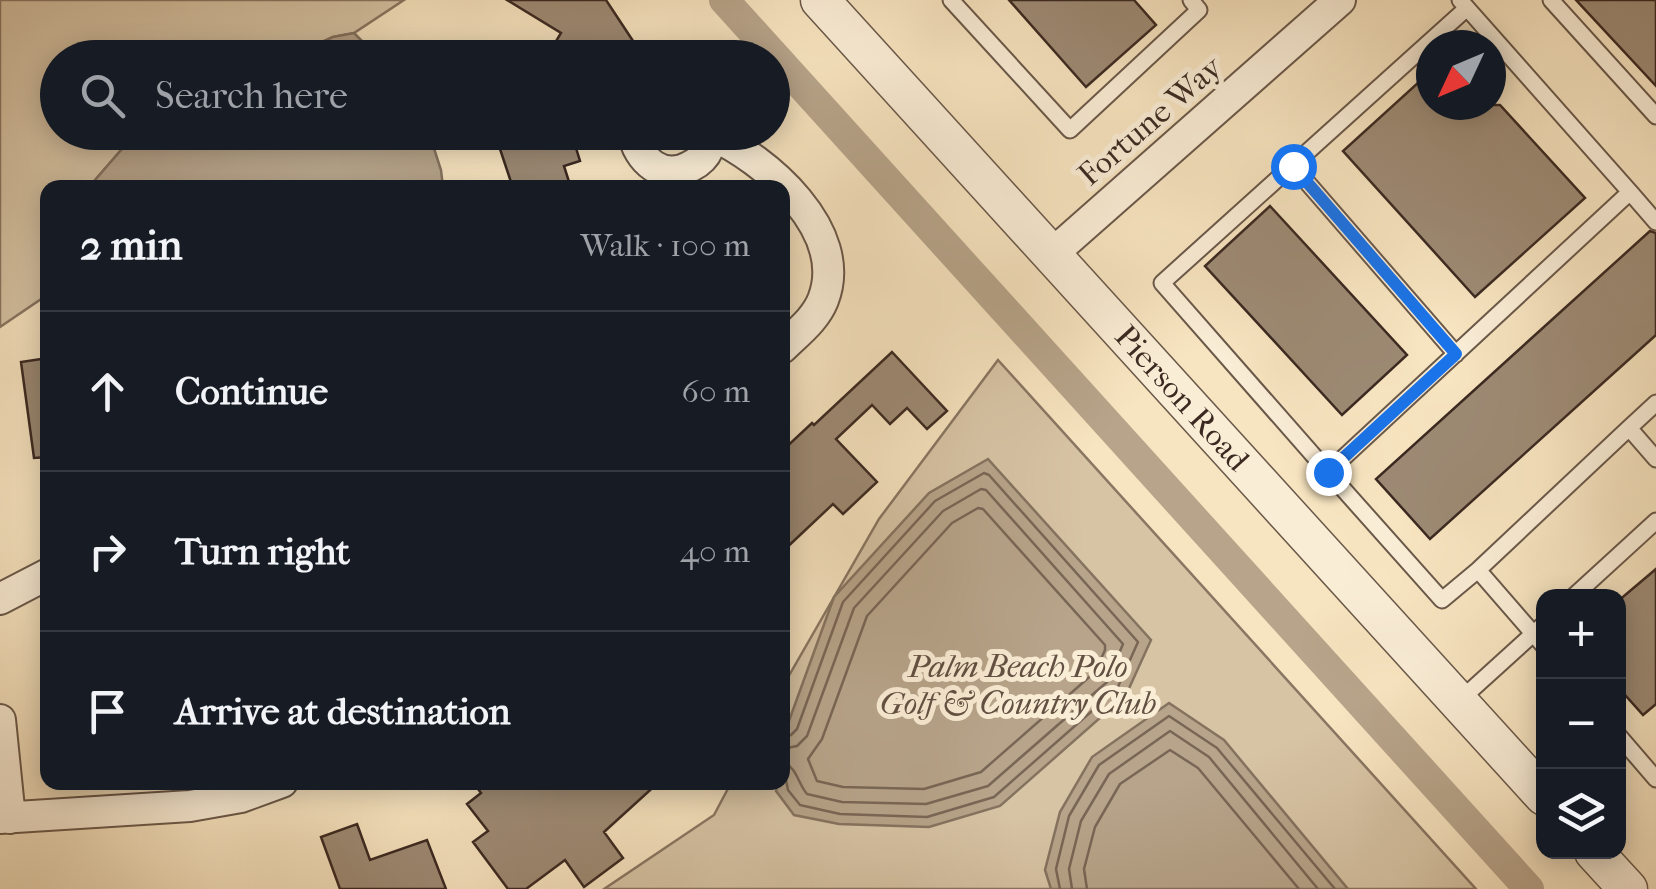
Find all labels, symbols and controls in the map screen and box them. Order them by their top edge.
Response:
north arrow [1416,30,1506,120]
search box [40,40,790,150]
street label: Fortune Way [1071,48,1230,193]
icon: search [75,68,130,123]
text: Search here [155,73,348,118]
route start [1271,144,1317,190]
text: 2 min [80,221,182,270]
text: Walk · 100 m [580,227,750,264]
street label: Pierson Road [1107,318,1257,479]
icon: ahead [80,364,135,419]
text: Continue [175,369,328,414]
text: 60 m [682,373,750,410]
route end [1306,450,1352,496]
icon: right [80,524,135,579]
text: Turn right [175,529,350,574]
text: 40 m [680,533,750,570]
map controls [1536,589,1626,859]
button: + [1536,589,1626,679]
park label: Palm Beach Polo Golf & Country Club [880,648,1157,722]
button: − [1536,679,1626,769]
icon: arrive [80,684,135,739]
text: Arrive at destination [175,689,511,734]
button: layers [1536,769,1626,859]

